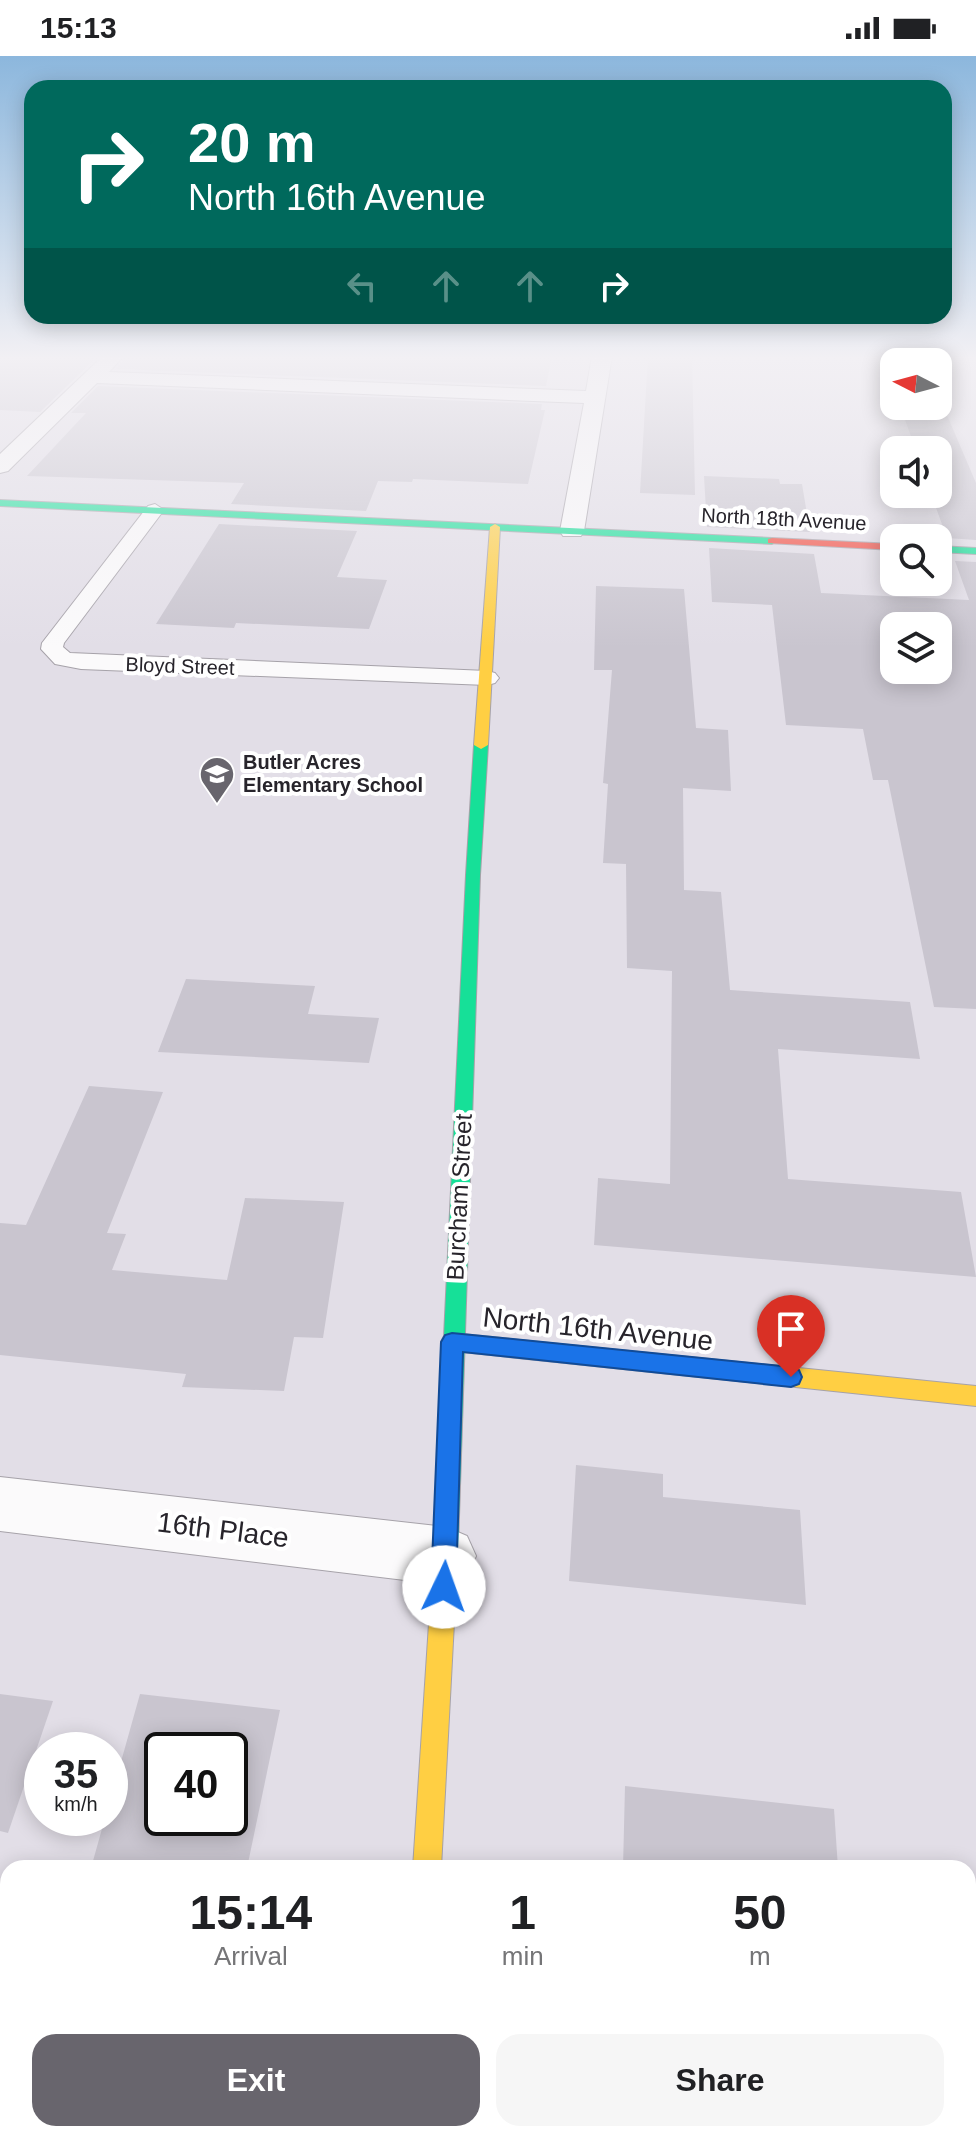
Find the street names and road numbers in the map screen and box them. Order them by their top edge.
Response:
street label: North 18th Avenue [701,504,867,534]
street label: Bloyd Street [125,653,235,679]
street label: Burcham Street [441,1113,477,1281]
street label: North 16th Avenue [481,1301,715,1357]
street label: 16th Place [155,1507,291,1553]

